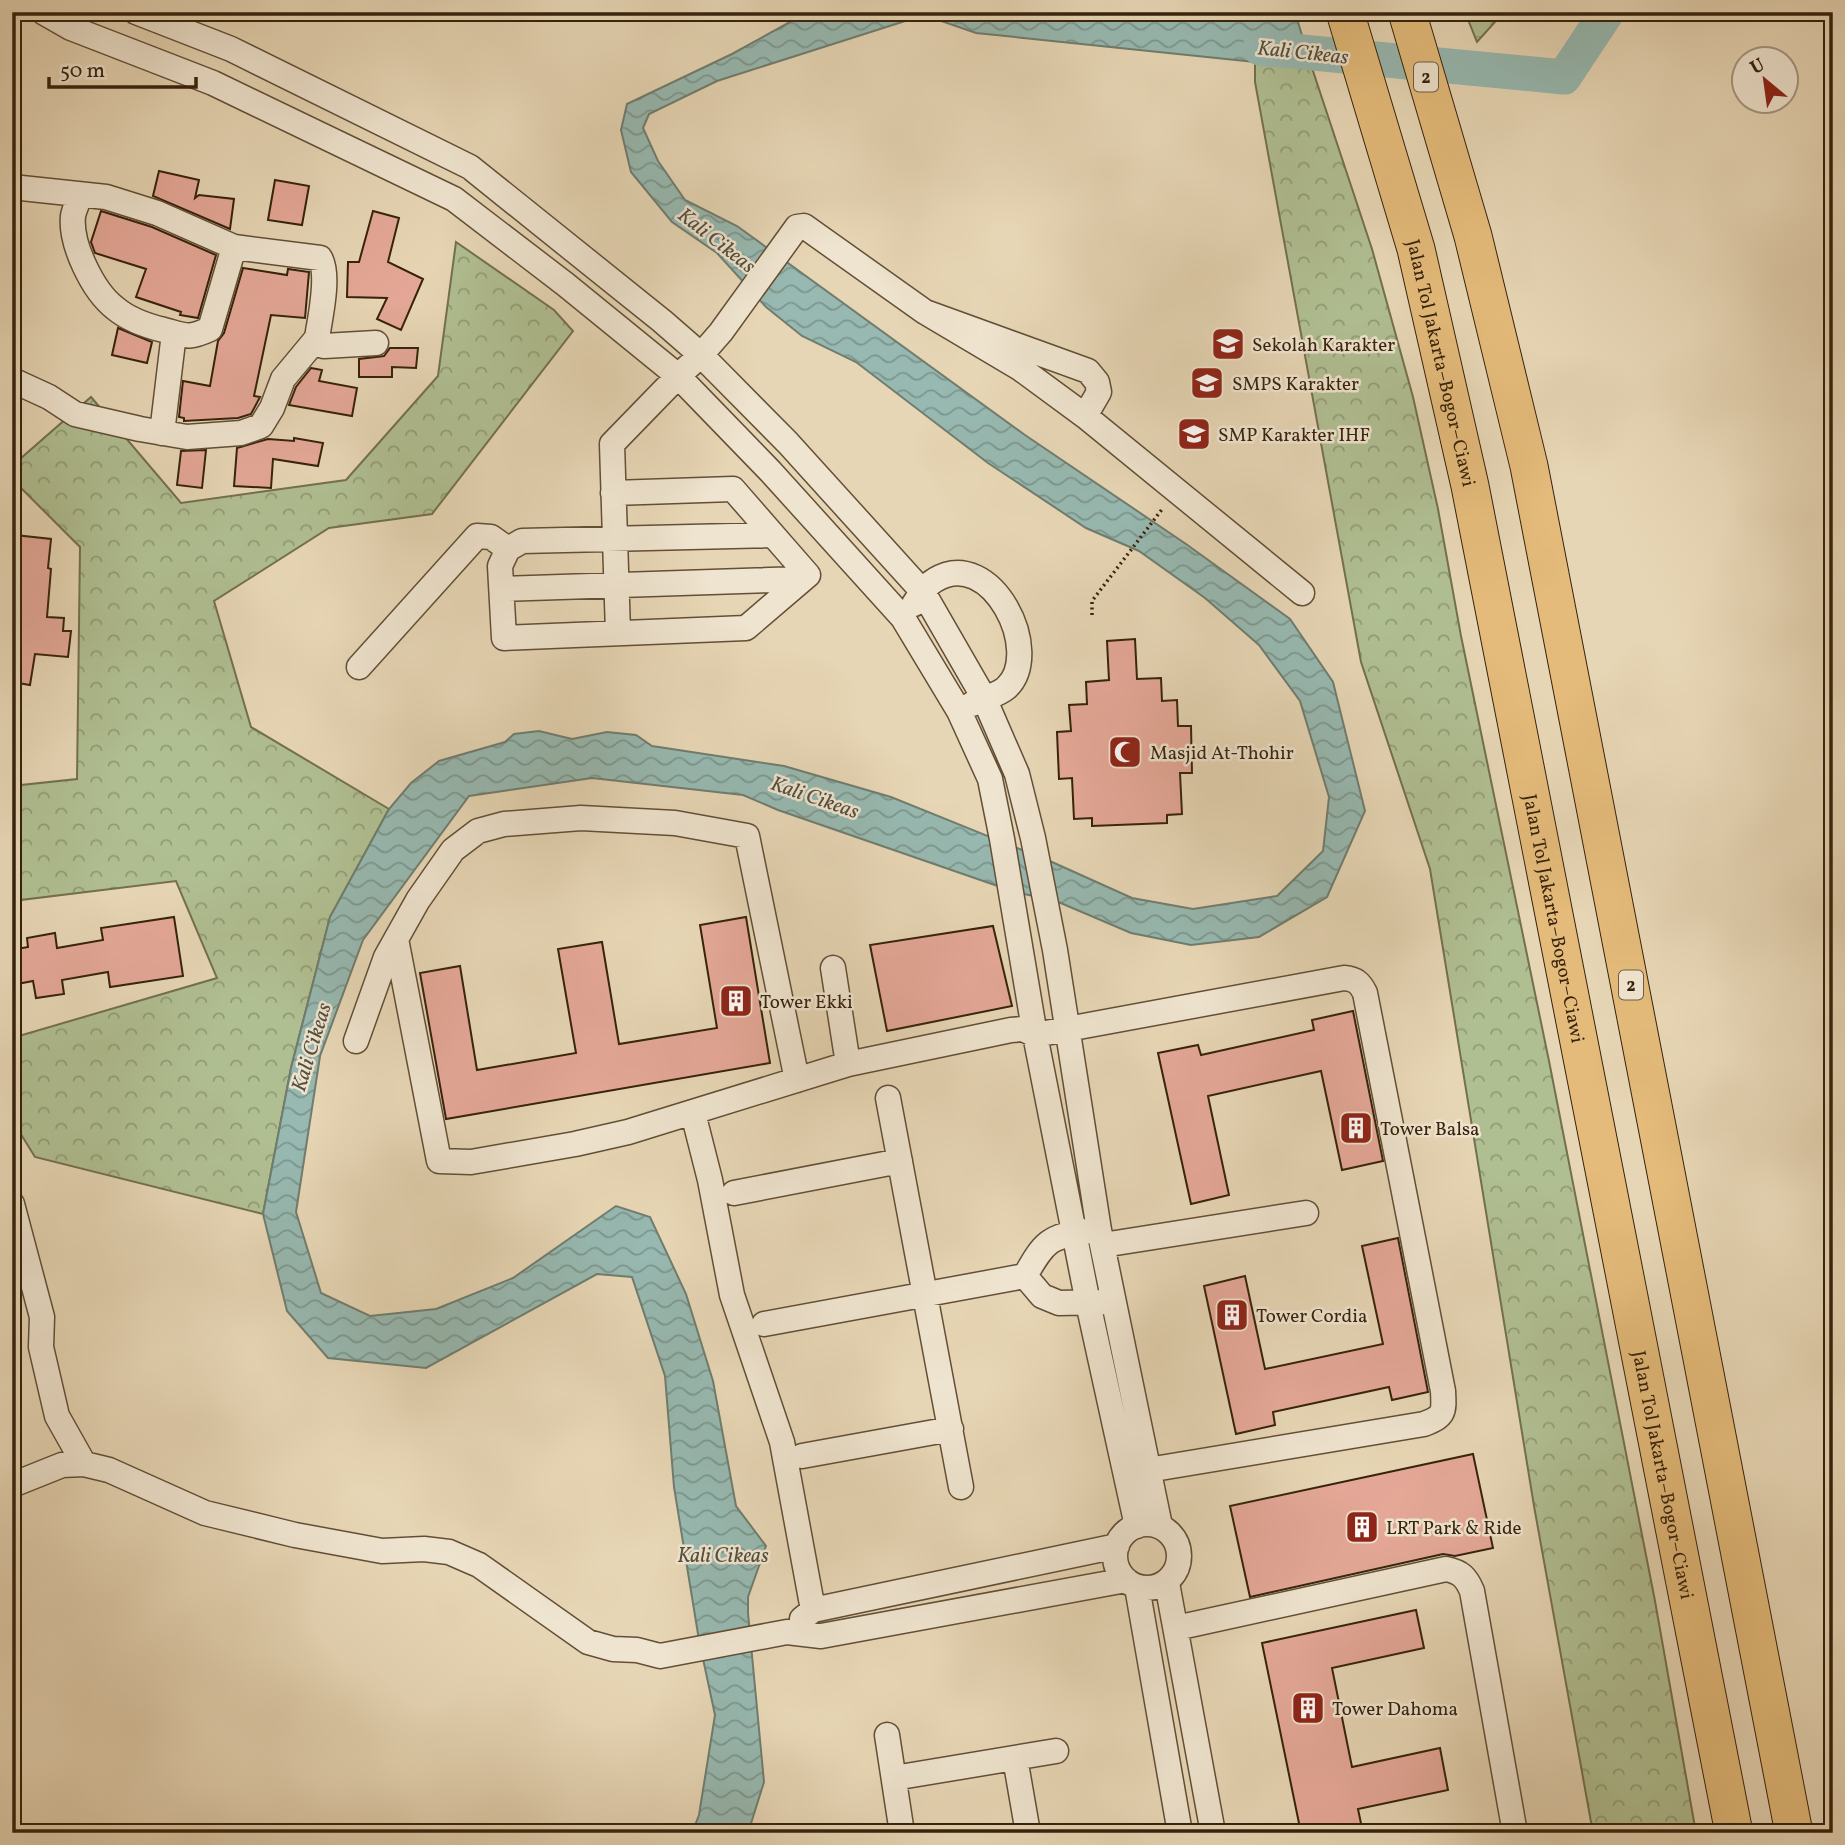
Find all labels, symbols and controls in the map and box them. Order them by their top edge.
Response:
water label: Kali Cikeas [1256,34,1350,73]
scale bar [49,46,196,90]
north arrow [1730,46,1800,116]
text: U [1746,52,1770,81]
text: 50 m [60,57,105,86]
road number: 2 [1414,62,1438,92]
water label: Kali Cikeas [671,202,761,281]
street label: Jalan Tol Jakarta–Bogor–Ciawi [1399,236,1481,490]
school or university icon: Sekolah Karakter [1209,325,1247,363]
place label: Sekolah Karakter [1252,333,1395,359]
school or university icon: SMPS Karakter [1188,364,1226,402]
place label: SMPS Karakter [1232,372,1359,398]
school or university icon: SMP Karakter IHF [1175,415,1213,453]
place label: SMP Karakter IHF [1218,423,1370,449]
mosque icon: Masjid At-Thohir [1106,733,1144,771]
place label: Masjid At-Thohir [1150,741,1294,767]
water label: Kali Cikeas [766,770,863,827]
street label: Jalan Tol Jakarta–Bogor–Ciawi [1516,792,1590,1046]
road number: 2 [1619,970,1643,1000]
building icon: Tower Ekki [717,982,755,1020]
place label: Tower Ekki [760,990,853,1016]
water label: Kali Cikeas [285,999,340,1095]
building icon: Tower Balsa [1337,1109,1375,1147]
place label: Tower Balsa [1380,1117,1480,1143]
building icon: Tower Cordia [1213,1296,1251,1334]
place label: Tower Cordia [1256,1304,1367,1330]
street label: Jalan Tol Jakarta–Bogor–Ciawi [1625,1348,1699,1602]
building icon: LRT Park & Ride [1343,1508,1381,1546]
place label: LRT Park & Ride [1386,1516,1522,1542]
water label: Kali Cikeas [677,1542,769,1571]
building icon: Tower Dahoma [1289,1689,1327,1727]
place label: Tower Dahoma [1332,1697,1458,1723]

